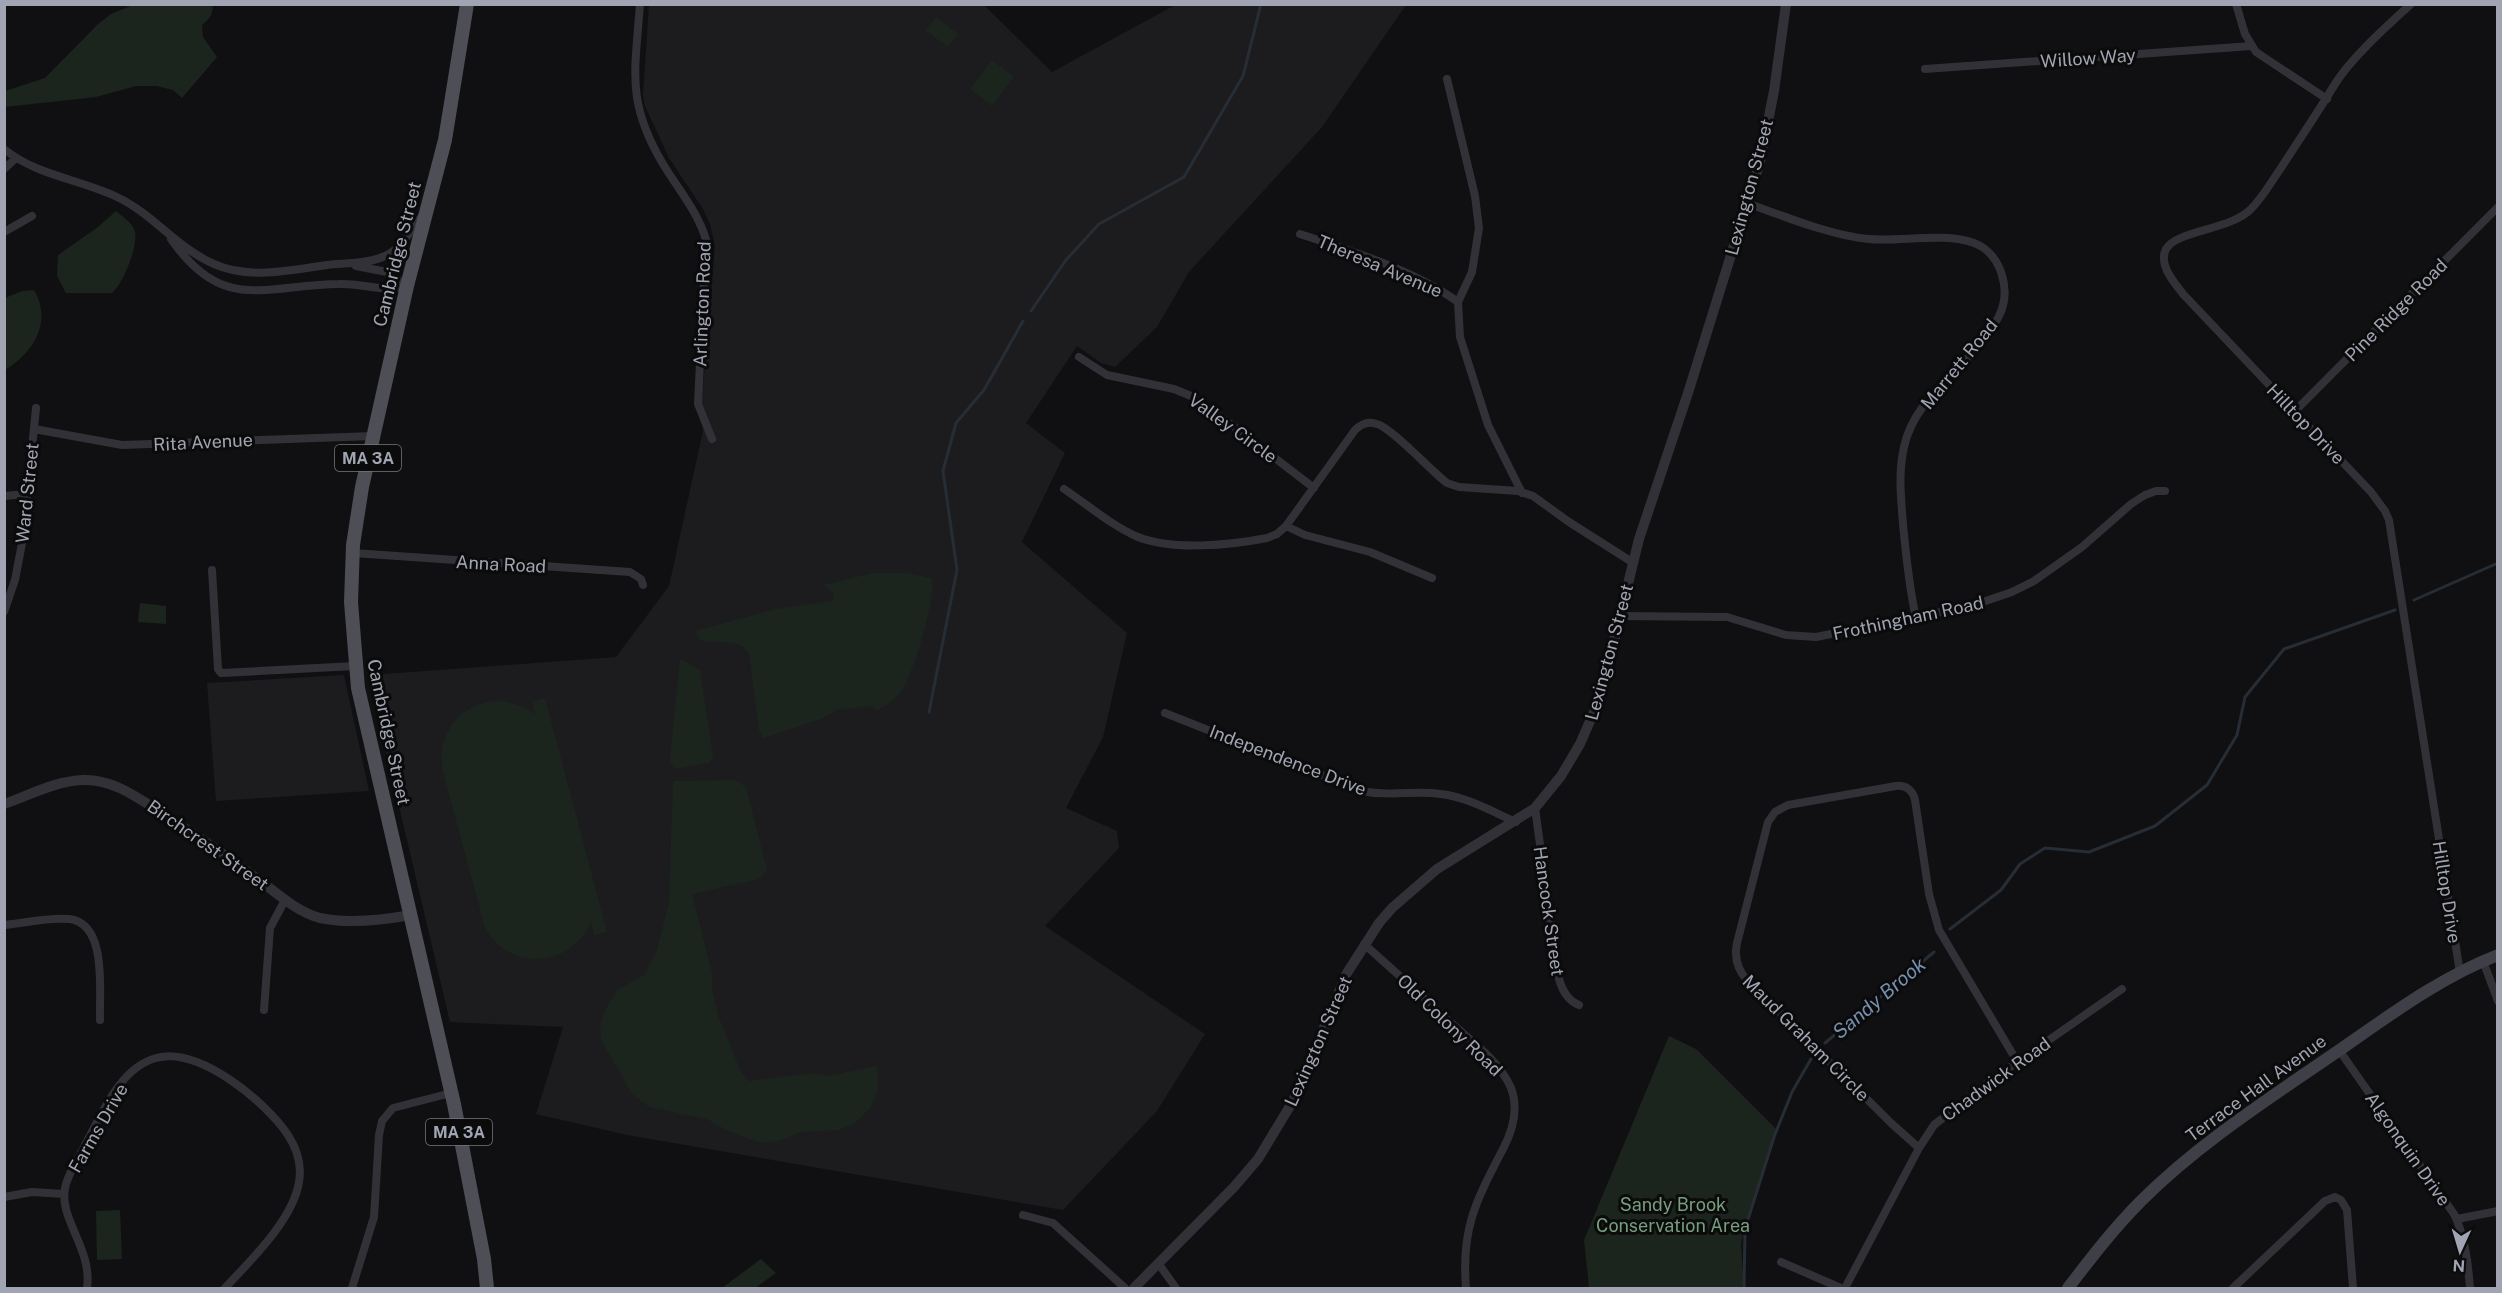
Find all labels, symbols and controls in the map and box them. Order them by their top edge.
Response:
street label: Willow Way [2040,44,2137,72]
street label: Lexington Street [1721,117,1777,257]
street label: Cambridge Street [369,179,425,329]
street label: Theresa Avenue [1314,230,1446,302]
street label: Arlington Road [689,241,715,367]
street label: Pine Ridge Road [2340,254,2452,366]
street label: Marrett Road [1916,315,2002,413]
street label: Hilltop Drive [2263,380,2349,468]
street label: Valley Circle [1185,389,1281,467]
street label: Rita Avenue [153,429,253,455]
street label: Ward Street [11,442,43,544]
road number: MA 3A [335,445,401,471]
street label: Anna Road [455,551,547,577]
street label: Lexington Street [1581,582,1637,722]
street label: Frothingham Road [1831,592,1985,644]
street label: Cambridge Street [363,657,415,807]
street label: Independence Drive [1207,720,1369,800]
street label: Birchcrest Street [143,795,273,895]
street label: Hilltop Drive [2429,839,2465,945]
street label: Hancock Street [1530,845,1568,977]
water label: Sandy Brook [1828,952,1931,1044]
street label: Old Colony Road [1393,970,1507,1080]
street label: Maud Graham Circle [1738,970,1874,1106]
street label: Lexington Street [1280,973,1356,1109]
street label: Terrace Hall Avenue [2182,1030,2330,1146]
street label: Chadwick Road [1938,1033,2054,1125]
street label: Farms Drive [64,1080,132,1176]
street label: Algonquin Drive [2361,1088,2455,1210]
road number: MA 3A [426,1119,492,1145]
park label: Sandy Brook Conservation Area [1596,1194,1750,1236]
north arrow [2430,1221,2490,1281]
text: N [2452,1256,2466,1275]

